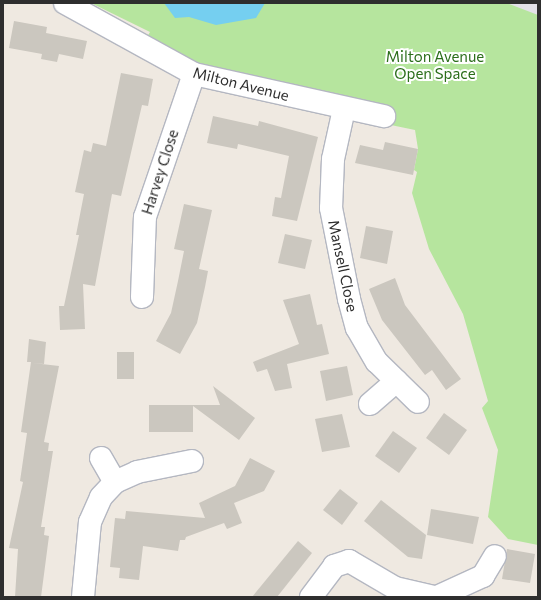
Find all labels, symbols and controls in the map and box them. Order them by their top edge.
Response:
park label: Milton Avenue Open Space [386,47,484,82]
street label: Milton Avenue [191,63,291,105]
street label: Harvey Close [138,127,182,217]
street label: Mansell Close [324,218,362,314]

